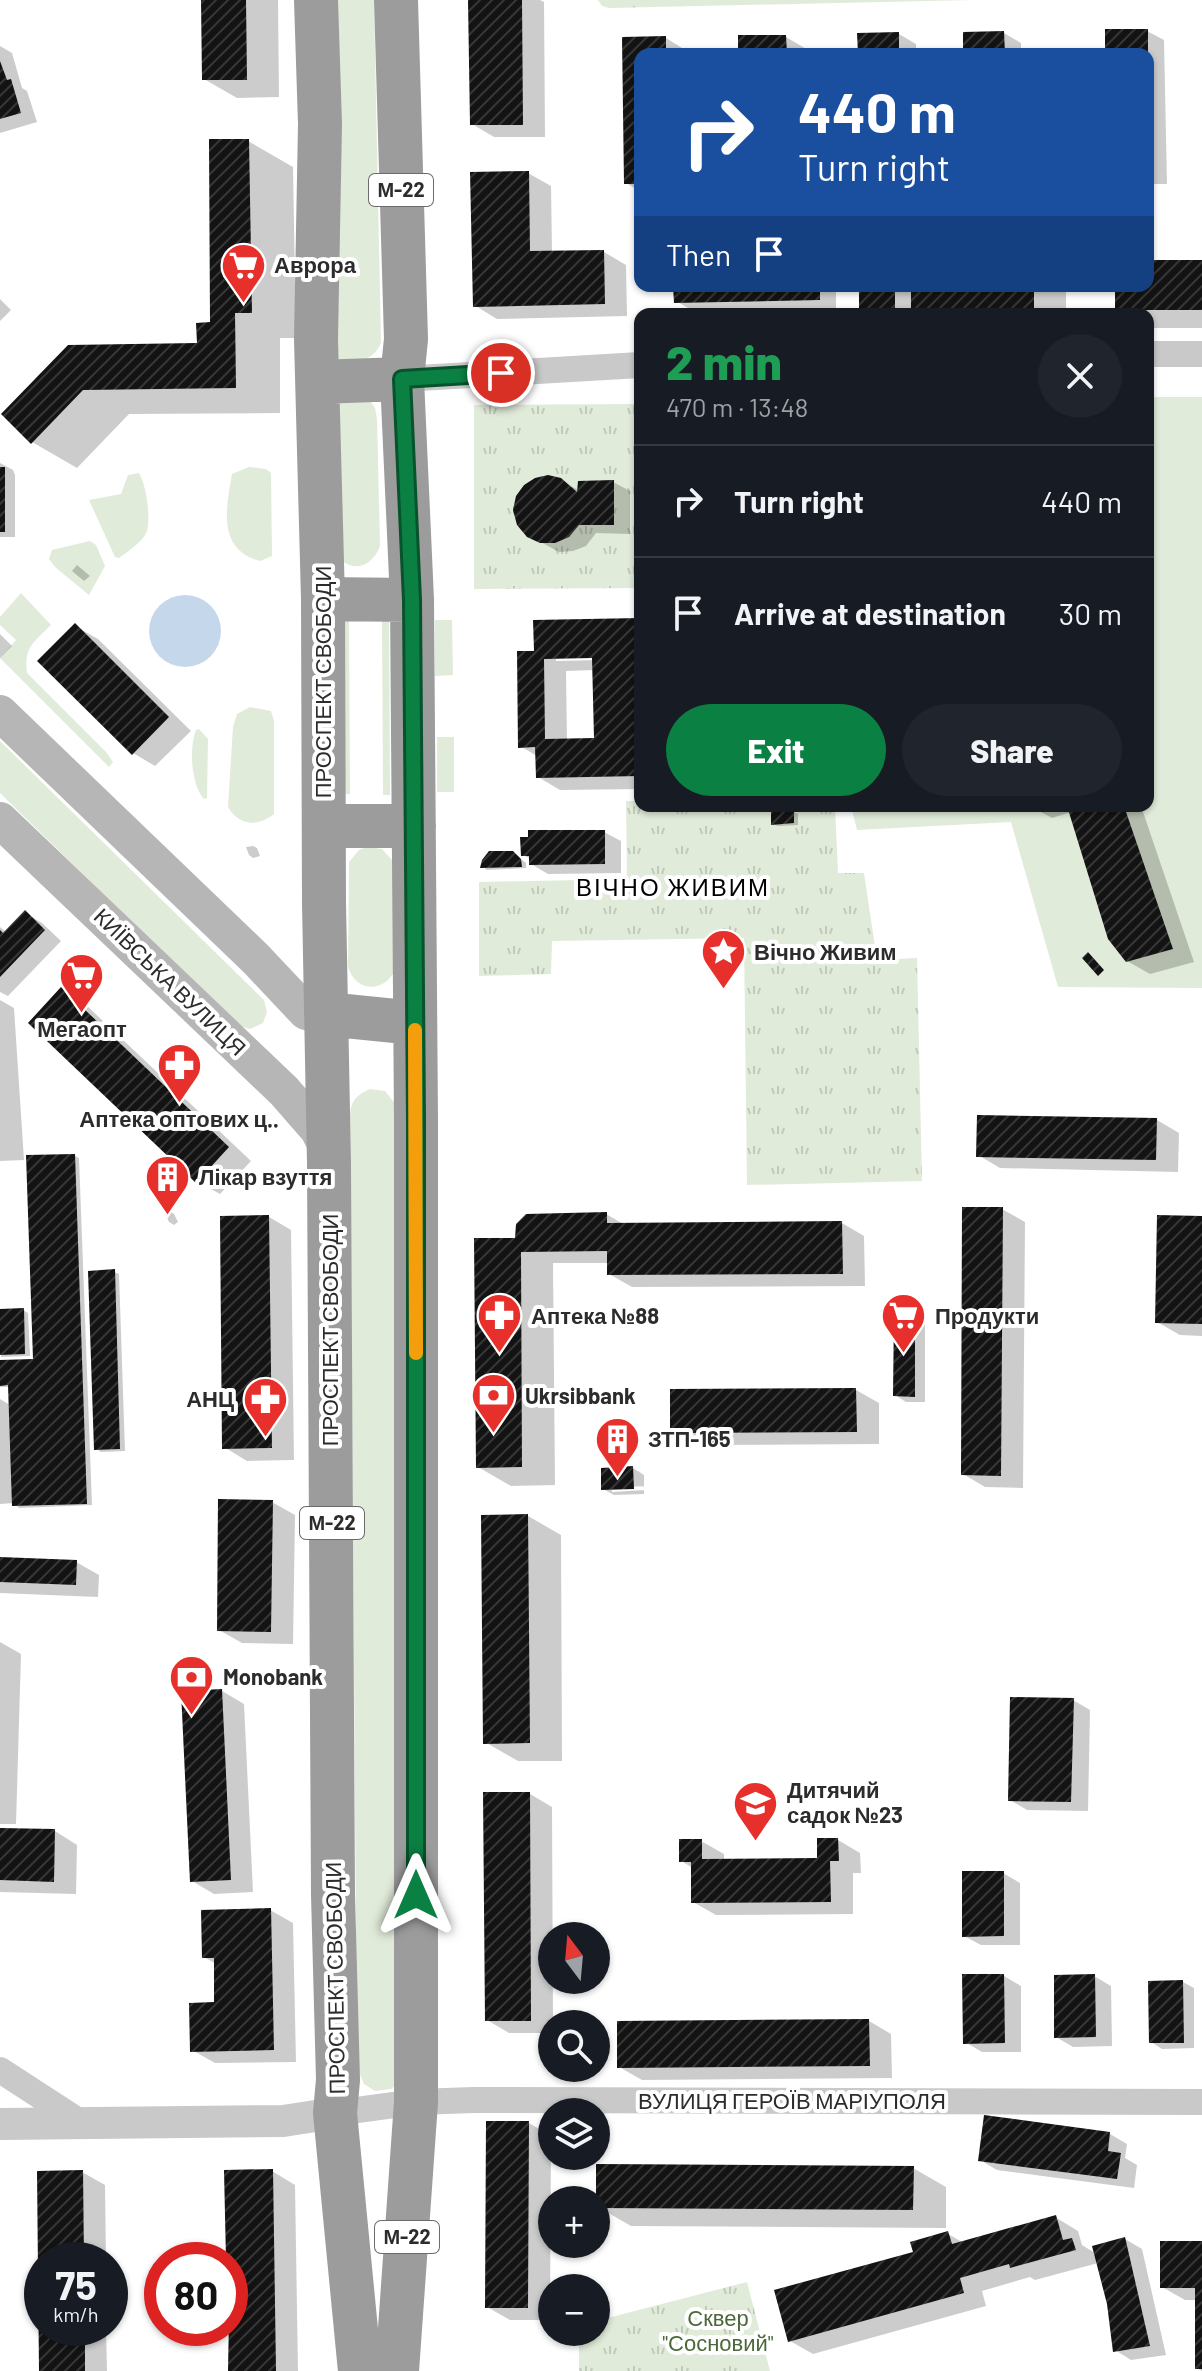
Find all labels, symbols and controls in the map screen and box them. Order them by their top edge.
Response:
text: 440 m [798,77,956,144]
icon: right [666,80,770,184]
text: Turn right [798,145,950,188]
road number: М-22 [369,174,433,206]
icon: arrive [747,232,791,276]
text: Then [666,236,731,272]
supermarket icon: Аврора [219,241,267,304]
place label: Аврора [274,251,357,278]
text: 2 min [666,332,782,390]
button: close [1038,334,1122,418]
pin [467,339,535,407]
icon: arrive [479,351,523,395]
text: 470 m · 13:48 [666,391,808,422]
icon: right [666,479,710,523]
text: Turn right [734,483,864,519]
text: 440 m [1041,483,1122,519]
street label: ПРОСПЕКТ СВОБОДИ [309,566,336,798]
icon: arrive [666,591,710,635]
text: Arrive at destination [734,595,1006,631]
text: 30 m [1059,595,1122,631]
button: Exit [666,704,886,796]
button: Share [902,704,1122,796]
district label: ВІЧНО ЖИВИМ [576,872,770,901]
street label: КИЇВСЬКА ВУЛИЦЯ [89,902,252,1061]
place icon: Вічно Живим [699,928,747,991]
place label: Вічно Живим [754,938,897,964]
supermarket icon: Мегаопт [58,952,106,1015]
place label: Мегаопт [37,1015,127,1041]
pharmacy icon: Аптека оптових ц‥ [155,1042,203,1105]
place label: Аптека оптових ц‥ [79,1105,279,1132]
building icon: Лікар взуття [144,1153,192,1216]
place label: Лікар взуття [199,1163,332,1190]
street label: ПРОСПЕКТ СВОБОДИ [316,1214,343,1446]
pharmacy icon: Аптека №88 [476,1292,524,1355]
supermarket icon: Продукти [880,1292,928,1355]
place label: Аптека №88 [531,1302,659,1328]
place label: Продукти [935,1302,1039,1329]
bank icon: Ukrsibbank [470,1372,518,1435]
pharmacy icon: АНЦ [241,1375,289,1438]
place label: Ukrsibbank [525,1382,636,1408]
place label: АНЦ [186,1385,234,1412]
building icon: ЗТП-165 [593,1415,641,1478]
place label: ЗТП-165 [648,1425,731,1451]
road number: М-22 [300,1507,364,1539]
bank icon: Monobank [168,1653,216,1716]
place label: Monobank [223,1663,323,1689]
place label: Дитячий садок №23 [787,1776,903,1828]
school or university icon: Дитячий садок №23 [732,1779,780,1842]
position arrow [374,1853,458,1937]
street label: ПРОСПЕКТ СВОБОДИ [319,1861,350,2095]
north arrow [538,1922,610,1994]
map controls [538,1922,610,2346]
button: search [538,2010,610,2082]
street label: ВУЛИЦЯ ГЕРОЇВ МАРІУПОЛЯ [638,2087,946,2114]
button: layers [538,2098,610,2170]
button: + [538,2186,610,2258]
road number: М-22 [375,2221,439,2253]
speed limit sign: 80 [144,2242,248,2346]
text: 75 [55,2260,97,2308]
button: − [538,2274,610,2346]
text: km/h [53,2302,99,2326]
park label: Сквер "Сосновий" [662,2304,774,2355]

